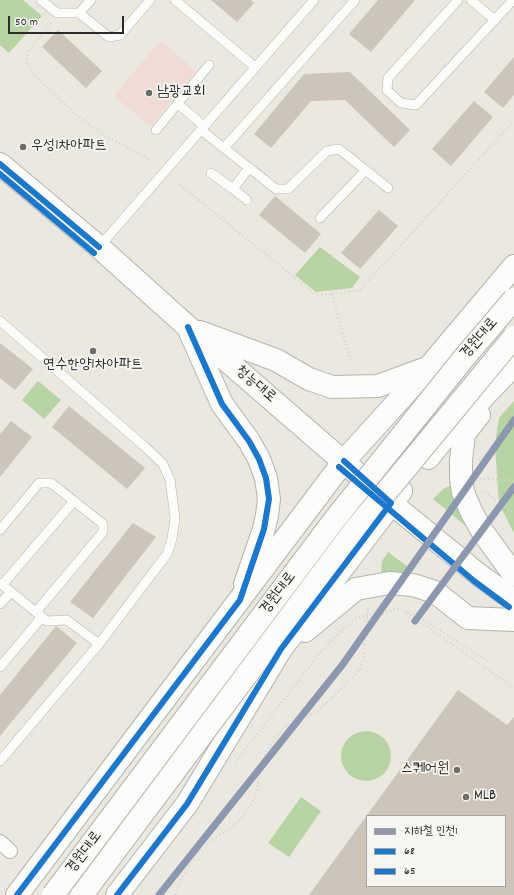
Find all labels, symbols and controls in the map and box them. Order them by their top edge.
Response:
scale bar [10,8,126,34]
text: 50 m [15,14,38,31]
place label: 남광교회 [157,84,205,102]
marker: 남광교회 [144,88,154,98]
place label: 우성1차아파트 [31,138,107,156]
marker: 우성1차아파트 [18,142,28,152]
street label: 경원대로 [457,315,503,363]
marker: 연수한양1차아파트 [88,346,98,356]
place label: 연수한양1차아파트 [43,357,143,375]
street label: 청능대로 [231,362,279,408]
street label: 경원대로 [257,569,301,619]
place label: 스퀘어원 [401,761,449,779]
marker: 스퀘어원 [452,765,462,775]
place label: MLB [474,788,496,806]
marker: MLB [461,792,471,802]
legend [366,815,506,887]
text: 지하철 인천1 [404,823,458,840]
street label: 경원대로 [63,828,107,878]
text: 68 [404,843,415,860]
text: 65 [404,863,415,880]

